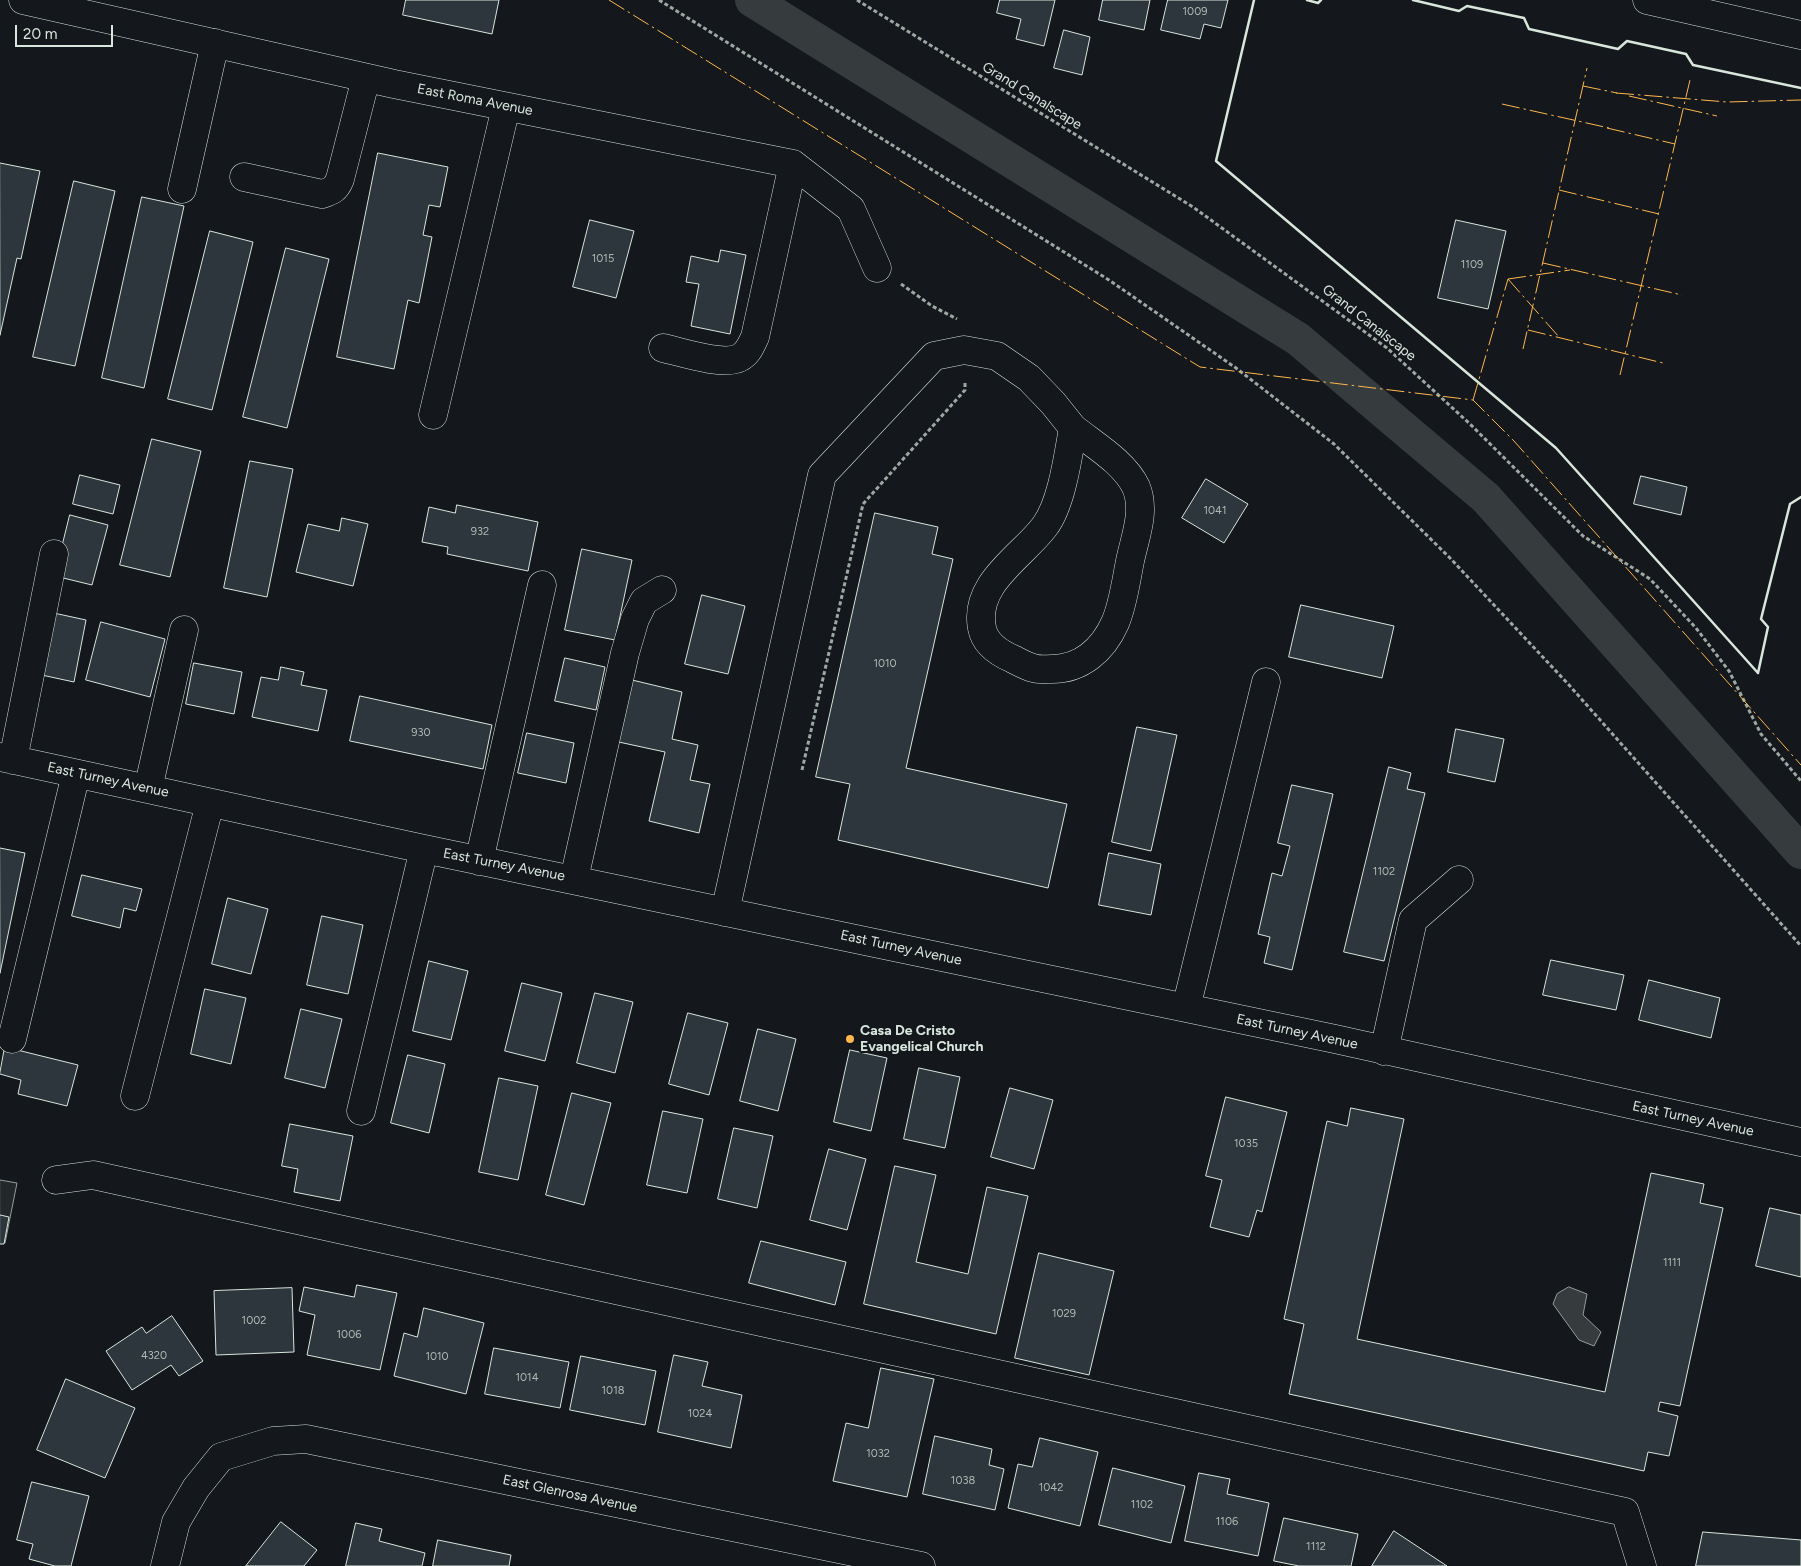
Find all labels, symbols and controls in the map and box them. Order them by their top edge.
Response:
house number: 1009 [1183,5,1207,19]
scale bar [18,15,115,47]
text: 20 m [23,25,57,43]
street label: Grand Canalscape [979,59,1085,133]
street label: East Roma Avenue [416,81,534,119]
house number: 1015 [592,252,614,266]
house number: 1109 [1461,258,1483,272]
street label: Grand Canalscape [1319,281,1419,365]
house number: 1041 [1204,504,1226,518]
house number: 932 [471,525,489,539]
house number: 1010 [873,657,897,671]
house number: 930 [411,726,431,740]
street label: East Turney Avenue [46,759,170,801]
street label: East Turney Avenue [442,845,566,885]
house number: 1102 [1373,865,1395,879]
street label: East Turney Avenue [839,927,963,969]
street label: East Turney Avenue [1235,1011,1359,1053]
place label: Casa De Cristo Evangelical Church [860,1023,983,1056]
marker: Casa De Cristo Evangelical Church [844,1033,856,1045]
street label: East Turney Avenue [1631,1098,1755,1140]
house number: 1035 [1234,1137,1258,1151]
house number: 1111 [1663,1256,1681,1270]
house number: 1029 [1052,1307,1076,1321]
house number: 1002 [242,1314,266,1328]
house number: 1006 [337,1328,361,1342]
house number: 4320 [141,1349,167,1363]
house number: 1010 [425,1350,449,1364]
house number: 1014 [516,1371,538,1385]
house number: 1018 [602,1384,624,1398]
house number: 1024 [688,1407,712,1421]
house number: 1032 [866,1447,890,1461]
street label: East Glenrosa Avenue [501,1472,639,1516]
house number: 1038 [951,1474,975,1488]
house number: 1042 [1039,1481,1063,1495]
house number: 1102 [1131,1498,1153,1512]
house number: 1106 [1216,1515,1238,1529]
house number: 1112 [1306,1540,1326,1554]

